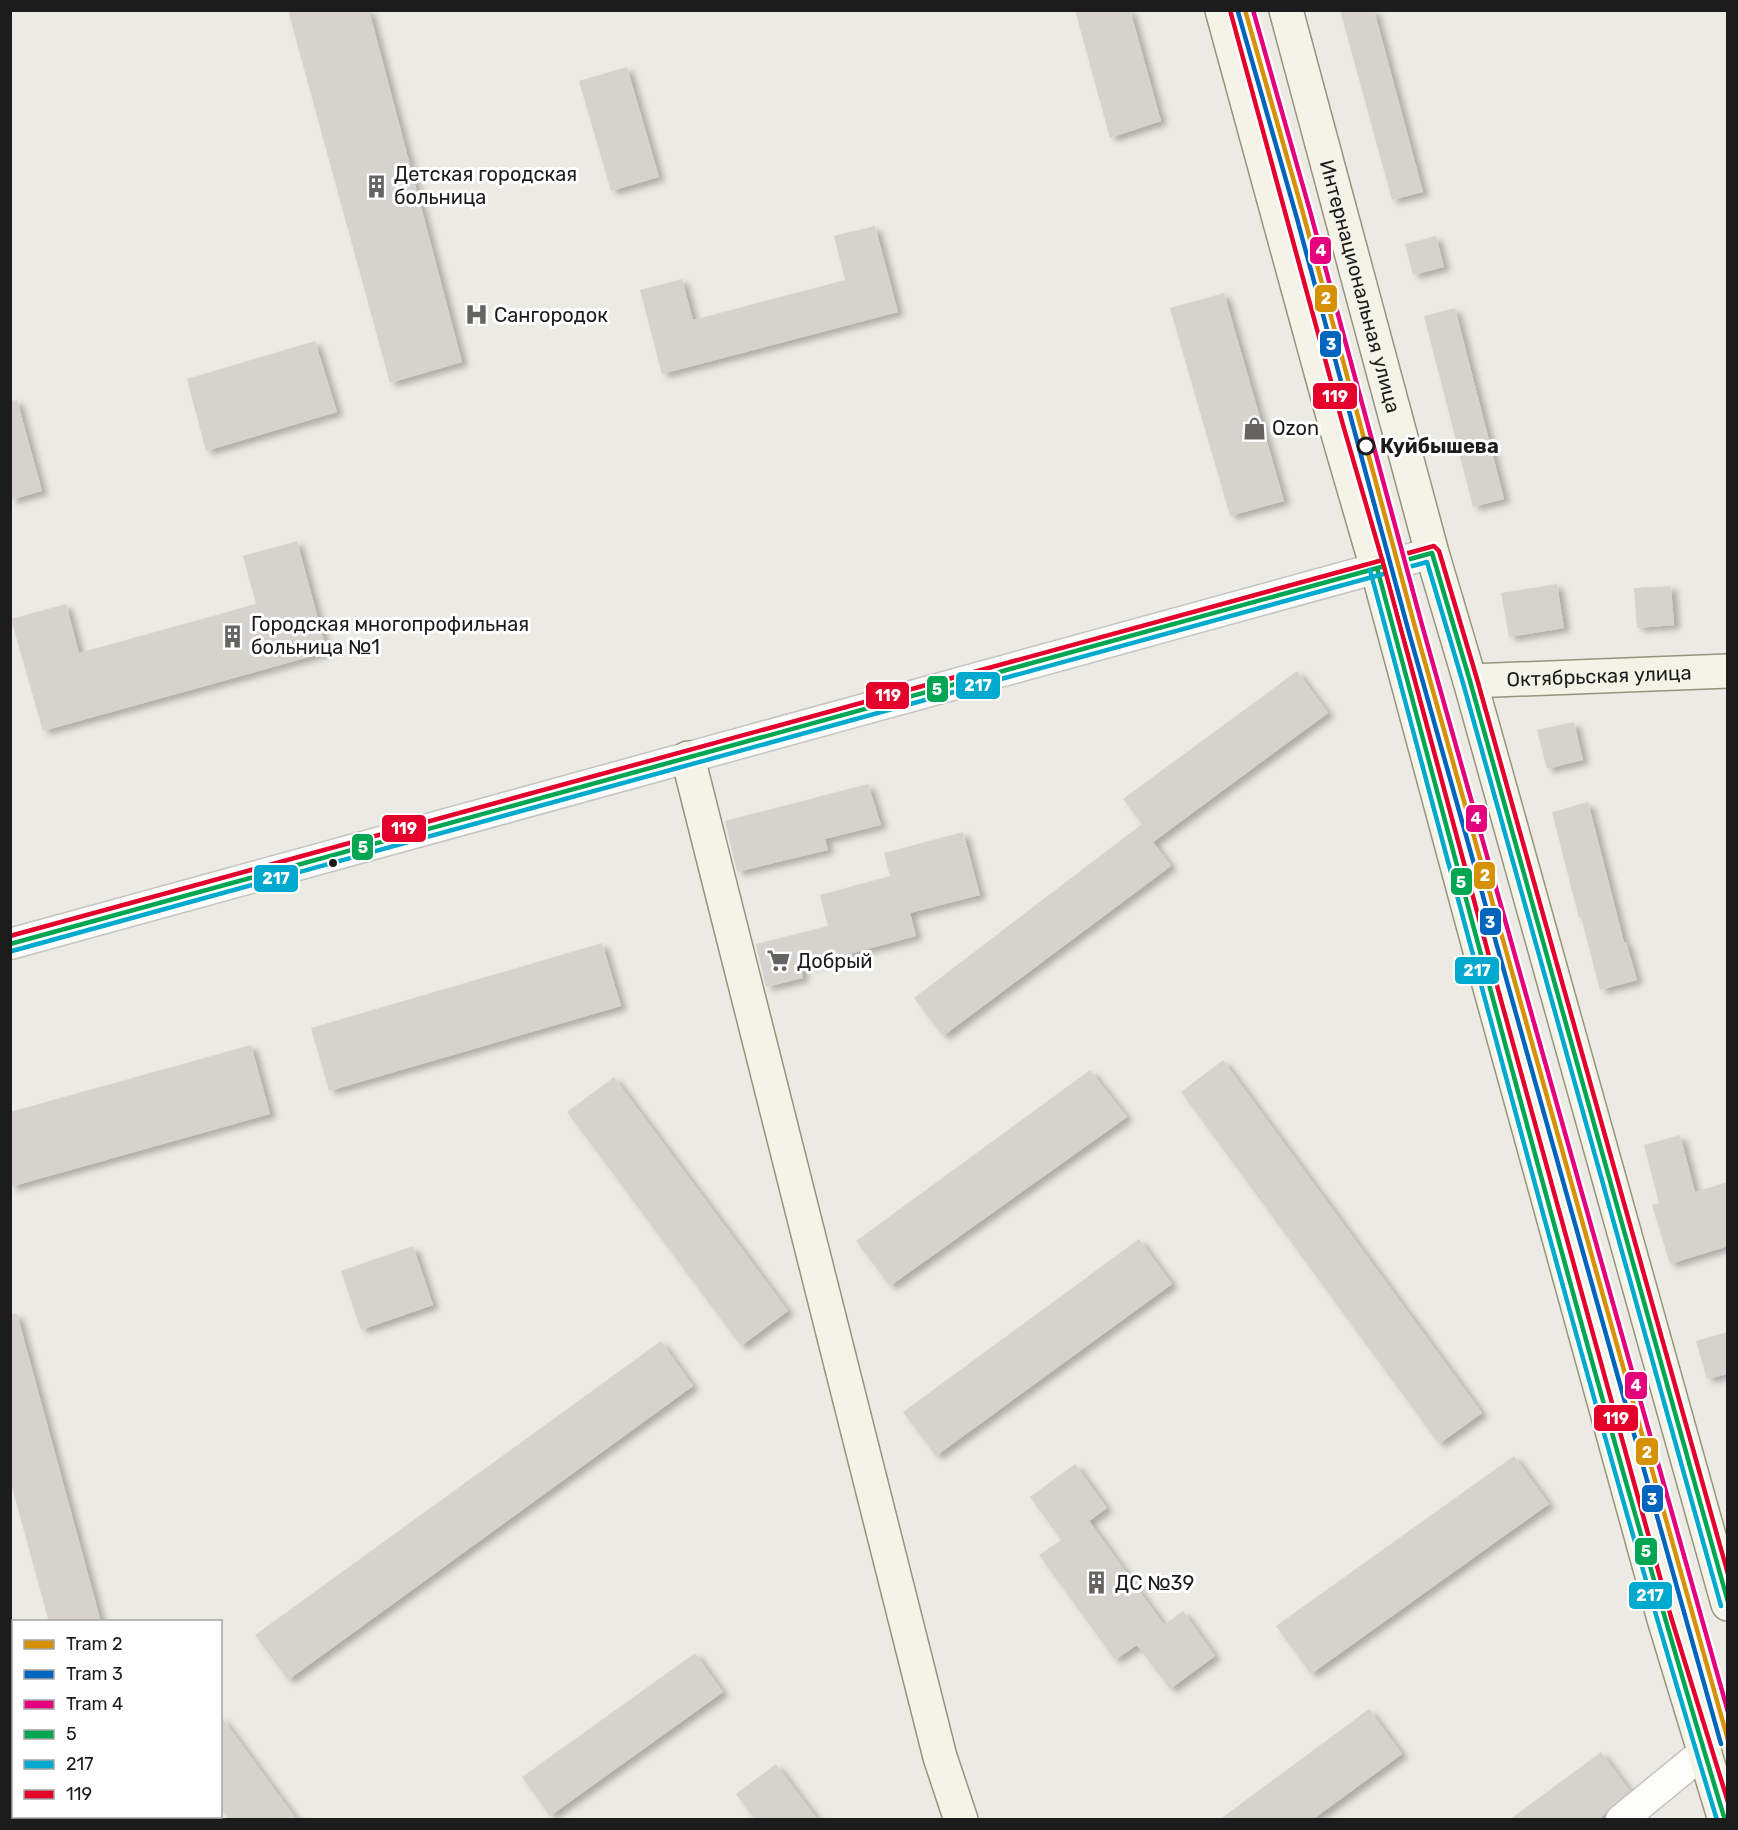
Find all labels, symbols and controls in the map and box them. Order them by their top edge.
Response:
street label: Интернациональная улица [1315,157,1406,415]
place label: Детская городская больница [394,162,577,209]
building icon: Детская городская больница [363,173,389,199]
line badge: 4 [1309,236,1332,265]
text: 4 [1316,241,1327,260]
line badge: 2 [1314,284,1338,313]
text: 2 [1321,289,1331,308]
hospital icon: Сангородок [463,302,489,328]
place label: Сангородок [494,303,608,327]
line badge: 3 [1319,330,1342,358]
text: 3 [1326,335,1336,354]
line badge: 119 [1312,382,1358,410]
text: 119 [1322,387,1348,406]
shop icon: Ozon [1241,415,1267,441]
place label: Ozon [1272,416,1319,440]
place label: Куйбышева [1380,434,1499,458]
marker: Куйбышева [1357,437,1375,455]
place label: Городская многопрофильная больница №1 [251,612,529,659]
building icon: Городская многопрофильная больница №1 [220,623,246,649]
street label: Октябрьская улица [1506,660,1692,692]
line badge: 217 [955,671,1001,700]
line badge: 5 [926,675,949,703]
text: 217 [964,676,992,695]
text: 5 [932,680,942,699]
line badge: 119 [865,681,910,710]
text: 119 [875,686,901,705]
line badge: 4 [1465,804,1488,833]
text: 4 [1471,809,1482,828]
line badge: 119 [381,814,427,843]
text: 119 [391,819,417,838]
line badge: 5 [351,833,374,861]
text: 5 [358,838,368,857]
unlabelled marker [327,857,339,869]
line badge: 2 [1473,861,1496,890]
line badge: 217 [253,864,299,893]
text: 2 [1480,866,1490,885]
line badge: 5 [1450,867,1473,896]
text: 217 [262,869,290,888]
text: 5 [1456,873,1466,892]
line badge: 3 [1479,907,1502,936]
text: 3 [1485,913,1495,932]
supermarket icon: Добрый [766,948,792,974]
place label: Добрый [797,949,873,973]
line badge: 217 [1454,956,1500,985]
text: 217 [1463,961,1491,980]
line badge: 4 [1624,1371,1648,1400]
text: 4 [1631,1376,1642,1395]
line badge: 119 [1593,1404,1639,1432]
text: 119 [1603,1409,1629,1428]
line badge: 2 [1635,1437,1659,1466]
text: 2 [1642,1443,1652,1462]
line badge: 3 [1641,1484,1664,1513]
text: 3 [1647,1490,1657,1509]
line badge: 5 [1634,1537,1658,1566]
text: 5 [1641,1542,1651,1561]
building icon: ДС №39 [1084,1570,1110,1596]
place label: ДС №39 [1115,1571,1194,1595]
line badge: 217 [1628,1581,1673,1610]
text: 217 [1636,1586,1664,1605]
legend [12,1620,222,1818]
text: Tram 2 [66,1633,123,1655]
text: Tram 3 [66,1663,123,1685]
text: Tram 4 [66,1693,123,1715]
text: 5 [66,1723,77,1745]
text: 217 [66,1753,94,1775]
text: 119 [66,1783,92,1805]

